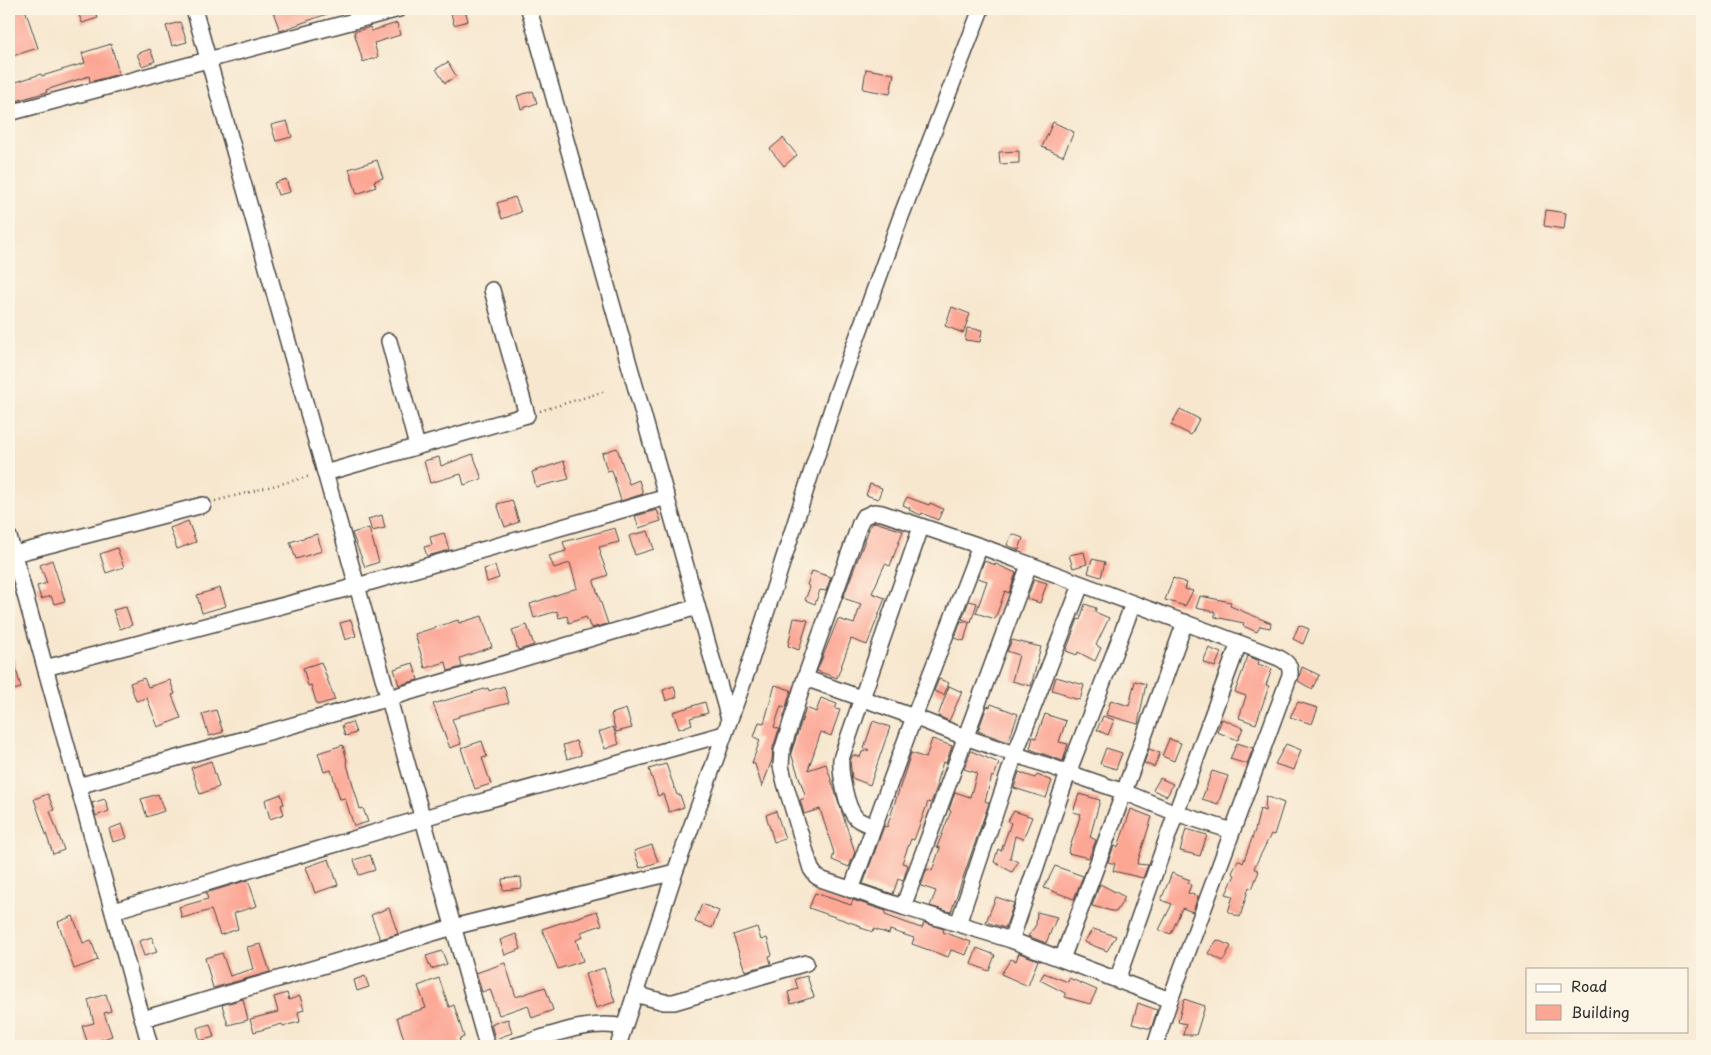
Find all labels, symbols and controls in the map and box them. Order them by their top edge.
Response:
legend [1526,968,1688,1032]
text: Road [1571,974,1607,997]
text: Building [1571,1000,1630,1023]

